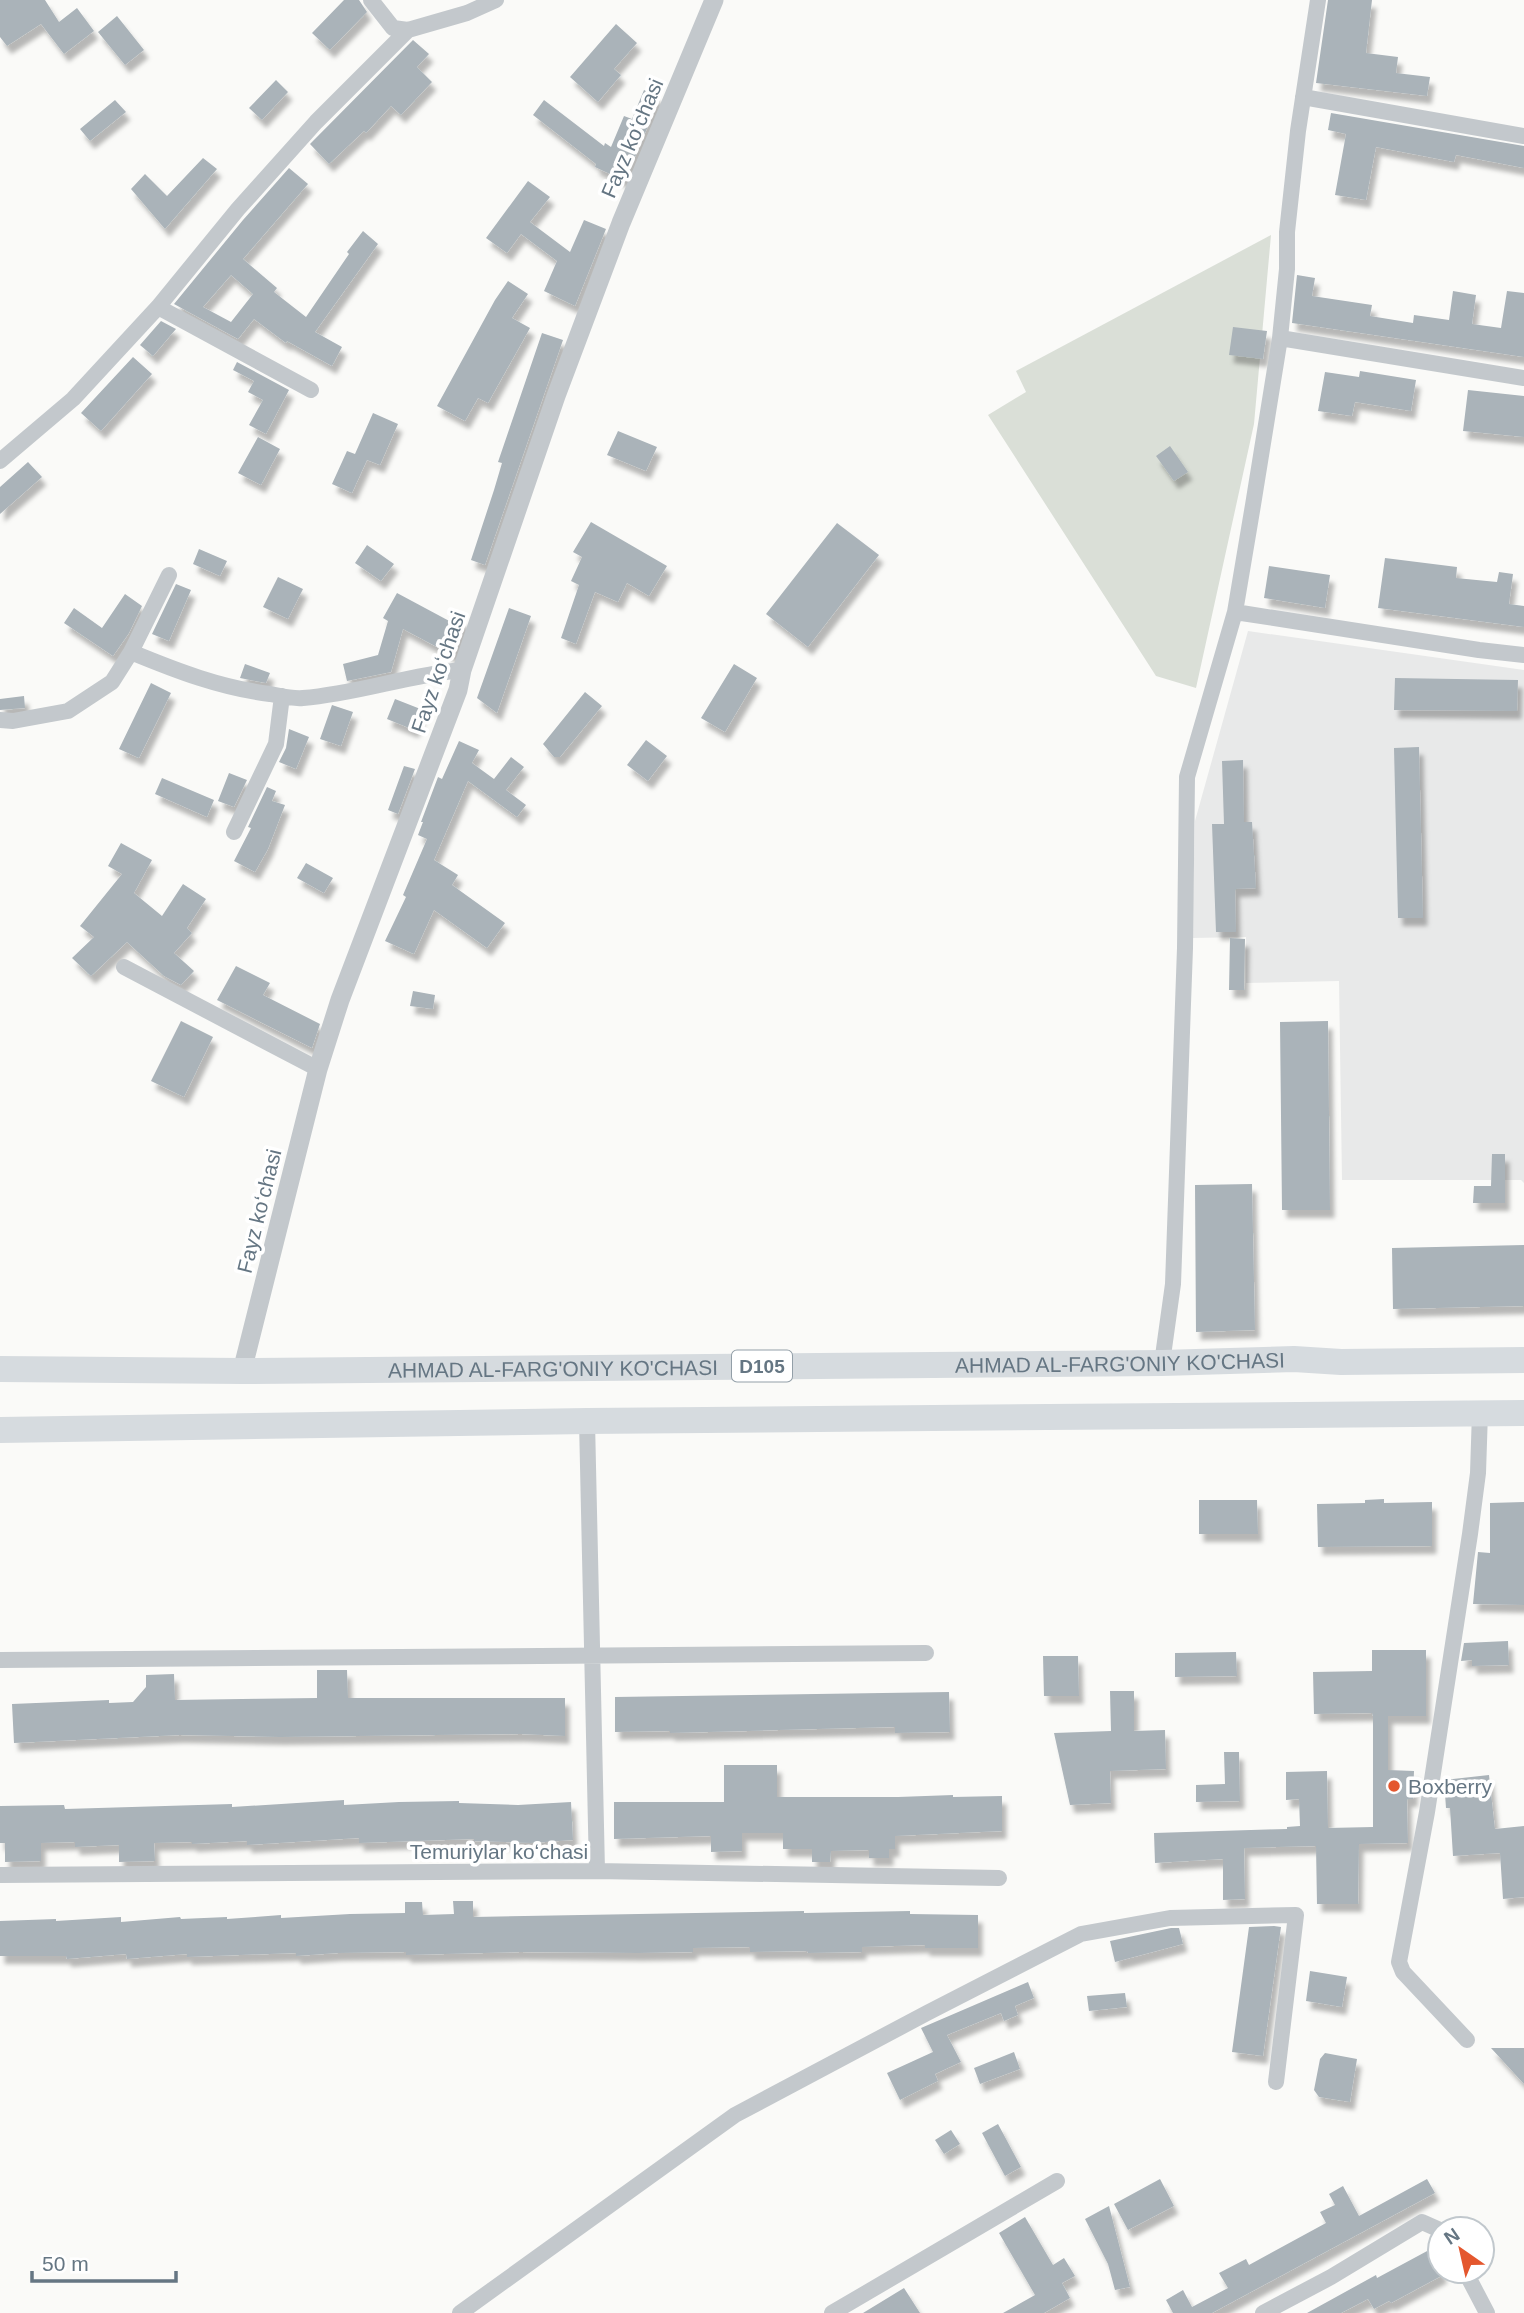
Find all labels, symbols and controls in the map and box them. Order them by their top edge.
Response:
street label: Fayz koʻchasi [597,75,667,201]
street label: Fayz koʻchasi [406,608,470,736]
street label: Fayz koʻchasi [232,1146,286,1276]
street label: AHMAD AL-FARG'ONIY KO'CHASI [955,1348,1285,1376]
road number: D105 [732,1350,792,1382]
street label: AHMAD AL-FARG'ONIY KO'CHASI [388,1355,718,1381]
place label: Boxberry [1408,1775,1493,1798]
marker: Boxberry [1386,1778,1402,1794]
street label: Temuriylar koʻchasi [410,1840,588,1863]
north arrow [1426,2215,1496,2285]
text: N [1440,2224,1463,2249]
scale bar [32,2240,175,2284]
text: 50 m [42,2252,89,2275]

